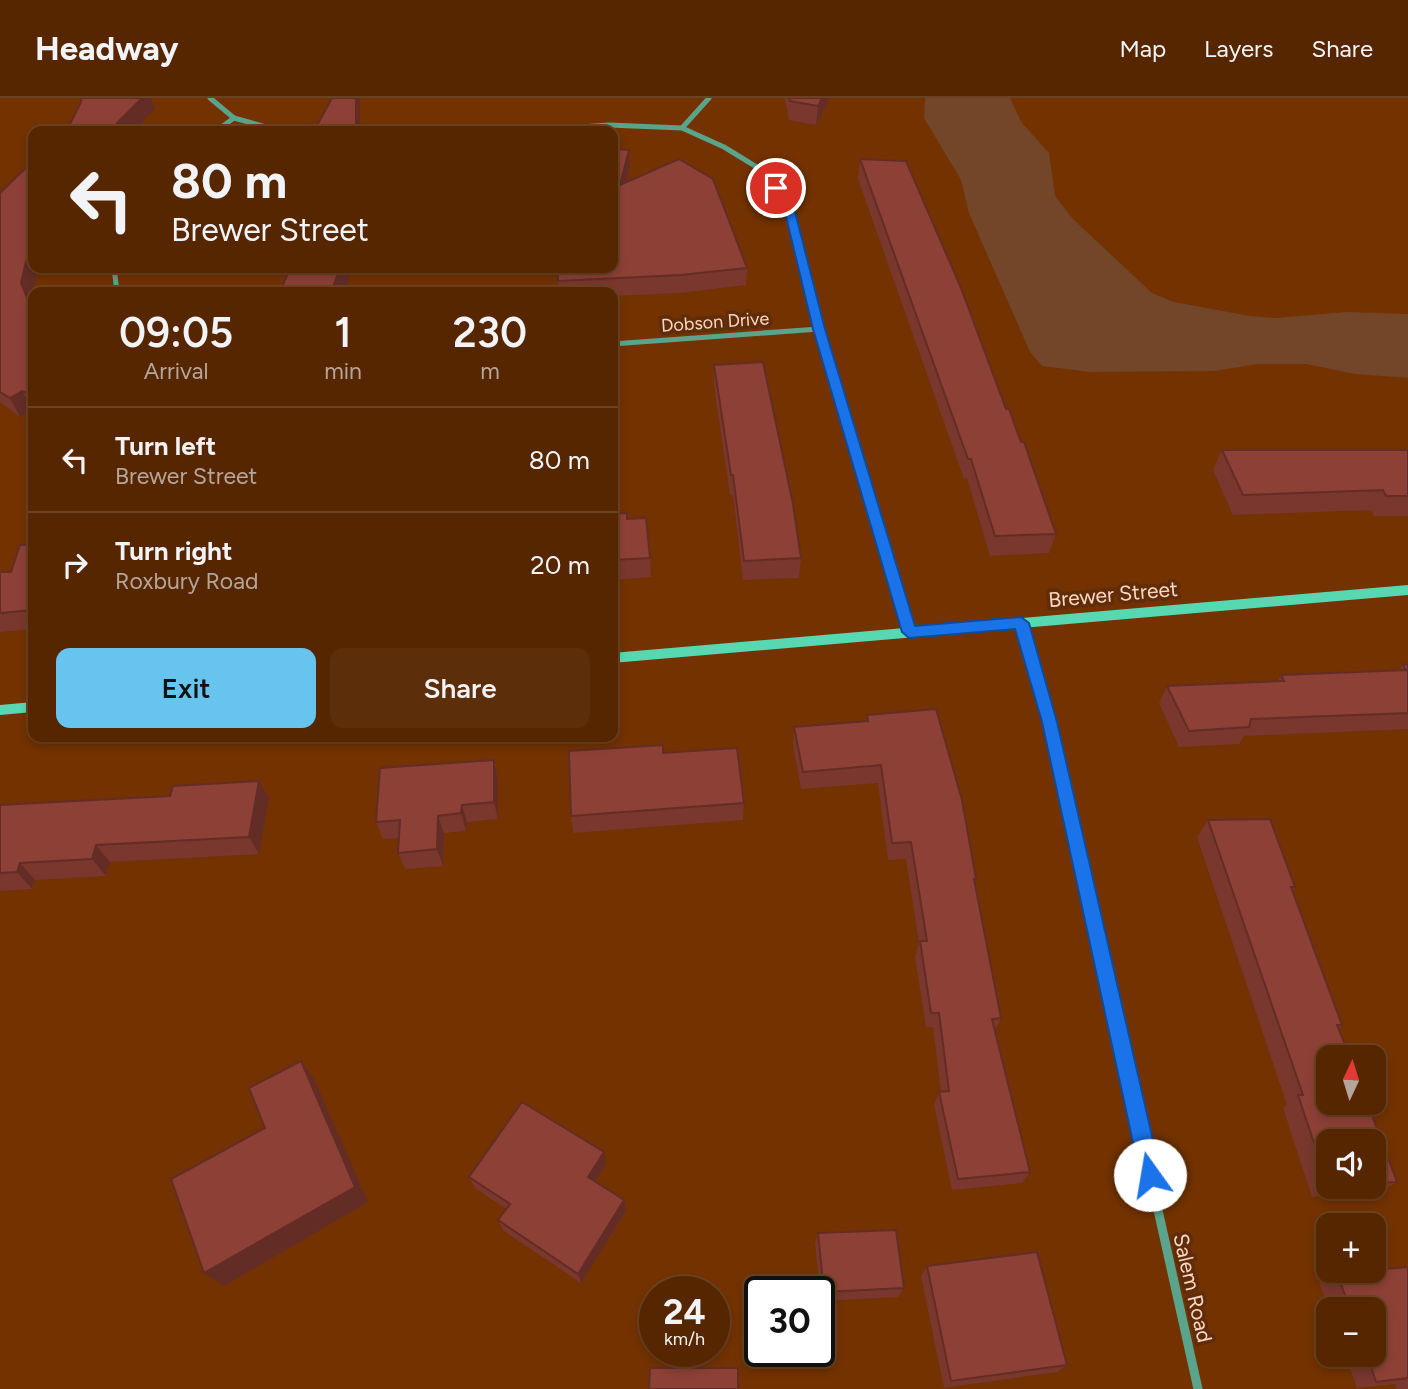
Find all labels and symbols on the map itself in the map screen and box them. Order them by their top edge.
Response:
pin [746,158,806,218]
street label: Dobson Drive [660,307,770,337]
street label: Brewer Street [1047,576,1179,612]
north arrow [1316,1045,1386,1115]
position arrow [1113,1138,1187,1212]
street label: Salem Road [1168,1231,1218,1345]
speed limit sign: 30 [744,1276,835,1367]

